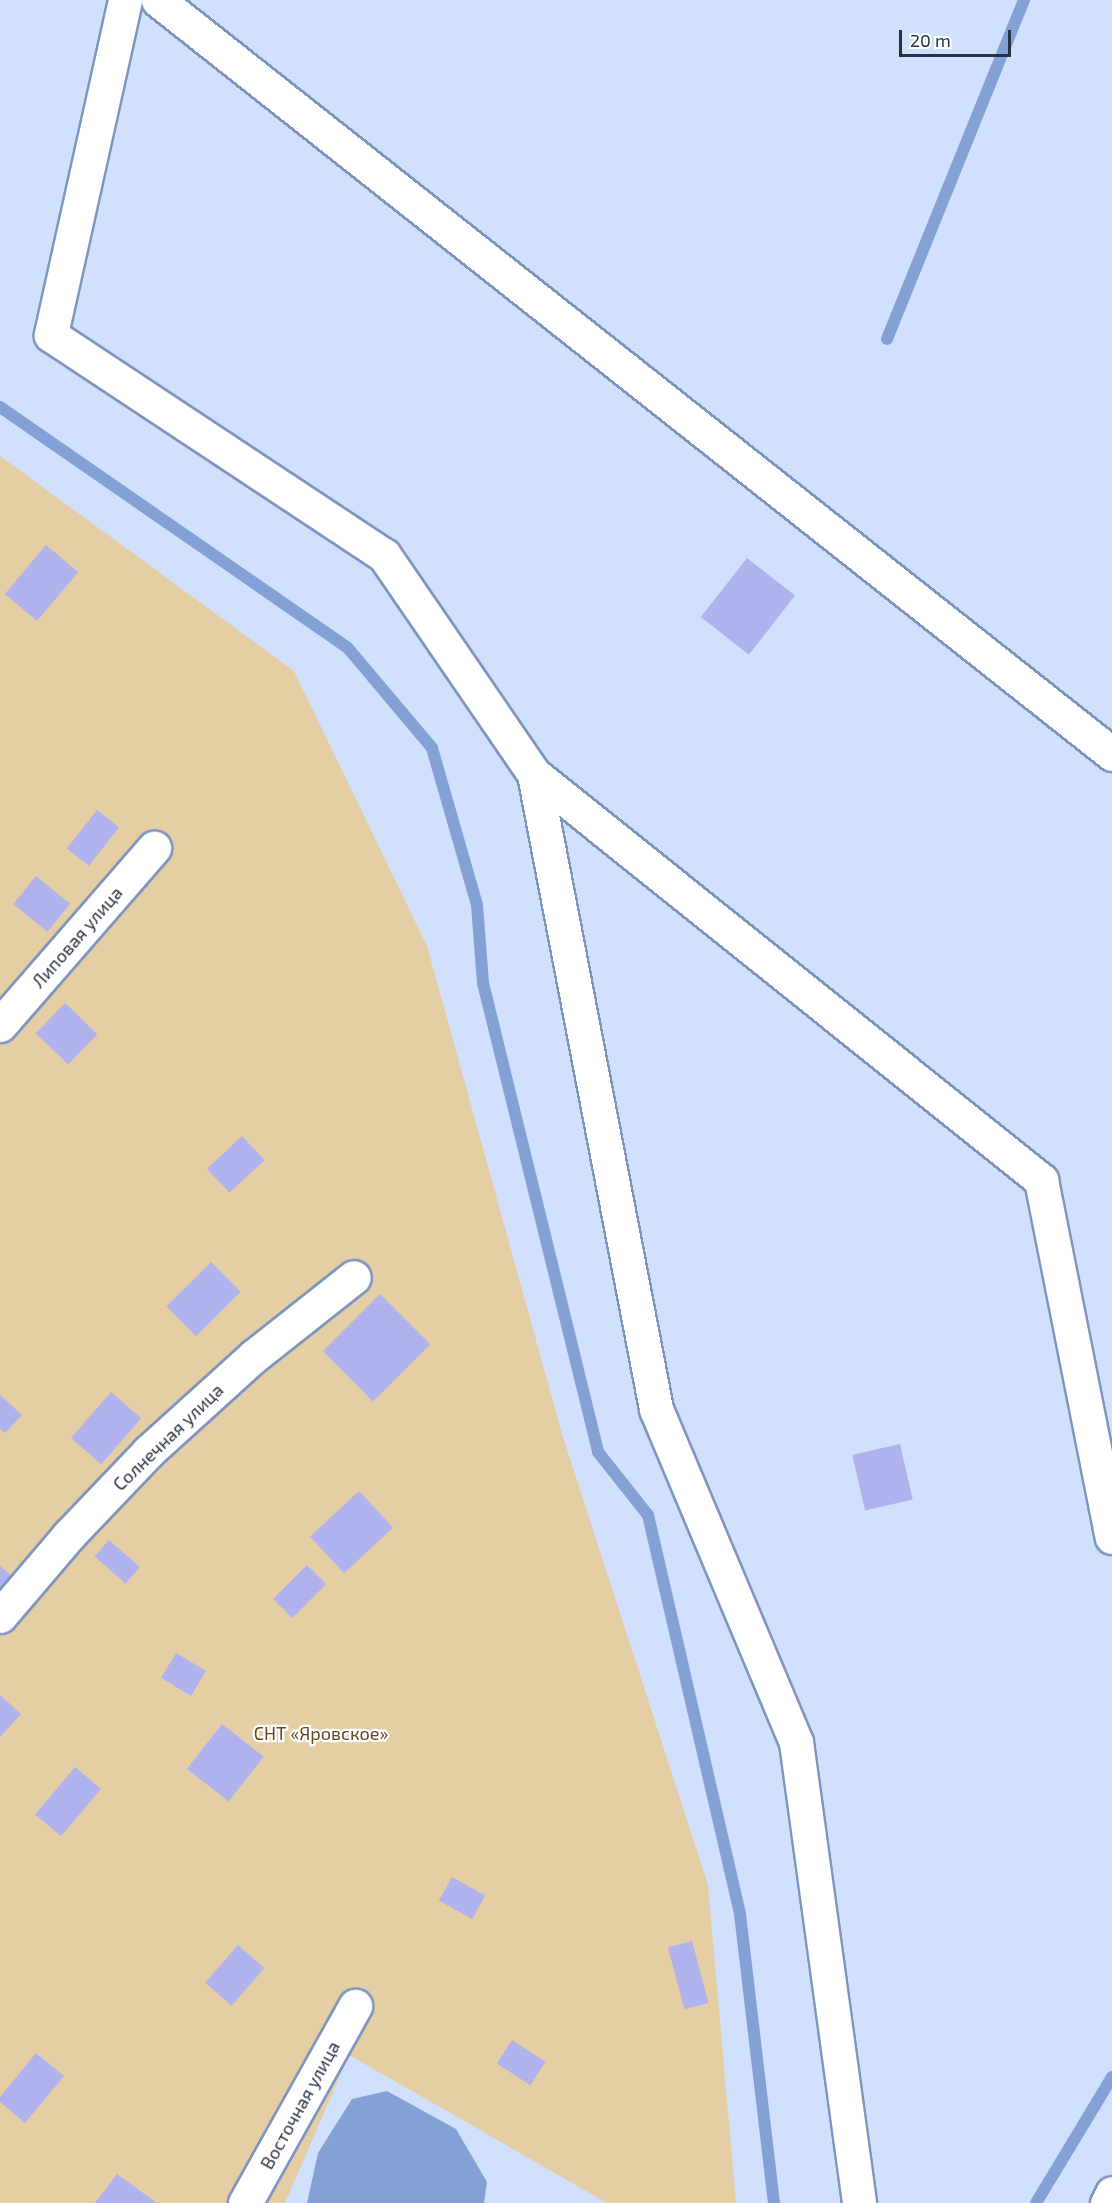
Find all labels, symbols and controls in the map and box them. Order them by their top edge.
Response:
scale bar [902,18,1014,56]
text: 20 m [910,29,951,51]
street label: Липовая улица [27,882,127,992]
street label: Солнечная улица [108,1379,228,1495]
park label: СНТ «Яровское» [254,1722,388,1744]
street label: Восточная улица [256,2037,344,2173]

